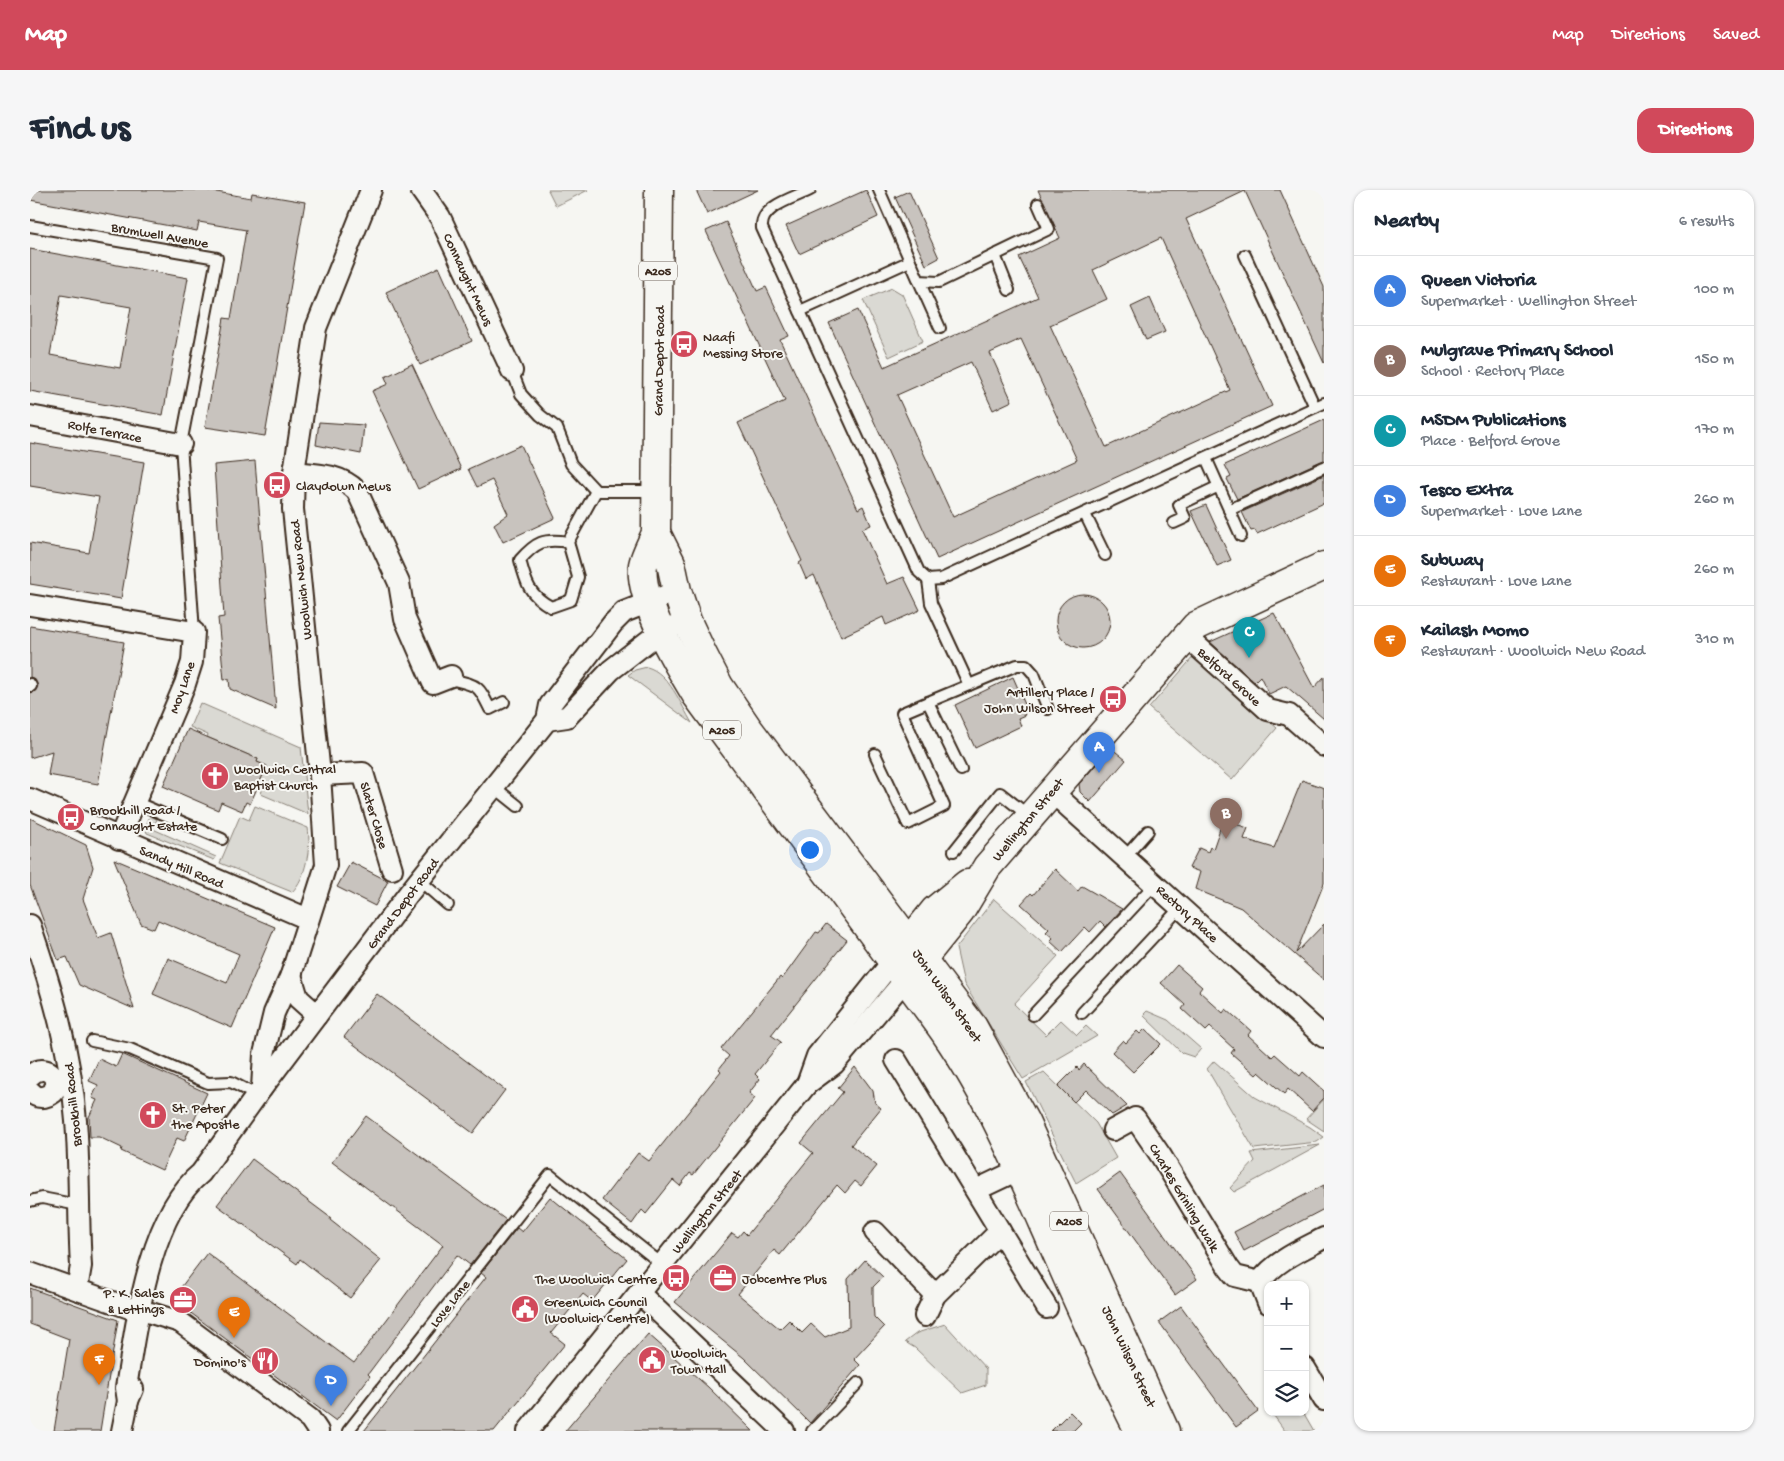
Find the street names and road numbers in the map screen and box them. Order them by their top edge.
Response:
street label: Brumwell Avenue [109,219,210,254]
street label: Connaught Mews [438,231,496,330]
road number: A205 [639,262,677,280]
street label: Grand Depot Road [651,304,670,416]
street label: Rolfe Terrace [66,417,144,448]
street label: Woolwich New Road [288,517,317,640]
street label: Belford Grove [1192,644,1264,711]
street label: Moy Lane [167,659,200,716]
road number: A205 [703,720,741,740]
street label: Wellington Street [989,775,1069,866]
street label: Slater Close [354,780,391,852]
street label: Sandy Hill Road [136,843,228,894]
street label: Grand Depot Road [364,854,445,953]
street label: Rectory Place [1152,882,1222,948]
street label: John Wilson Street [907,947,985,1047]
street label: Brookhill Road [61,1061,87,1148]
street label: Charles Grinling Walk [1144,1141,1223,1257]
street label: Wellington Street [669,1166,748,1258]
road number: A205 [1050,1211,1088,1230]
street label: Love Lane [427,1277,475,1332]
street label: John Wilson Street [1097,1304,1159,1412]

